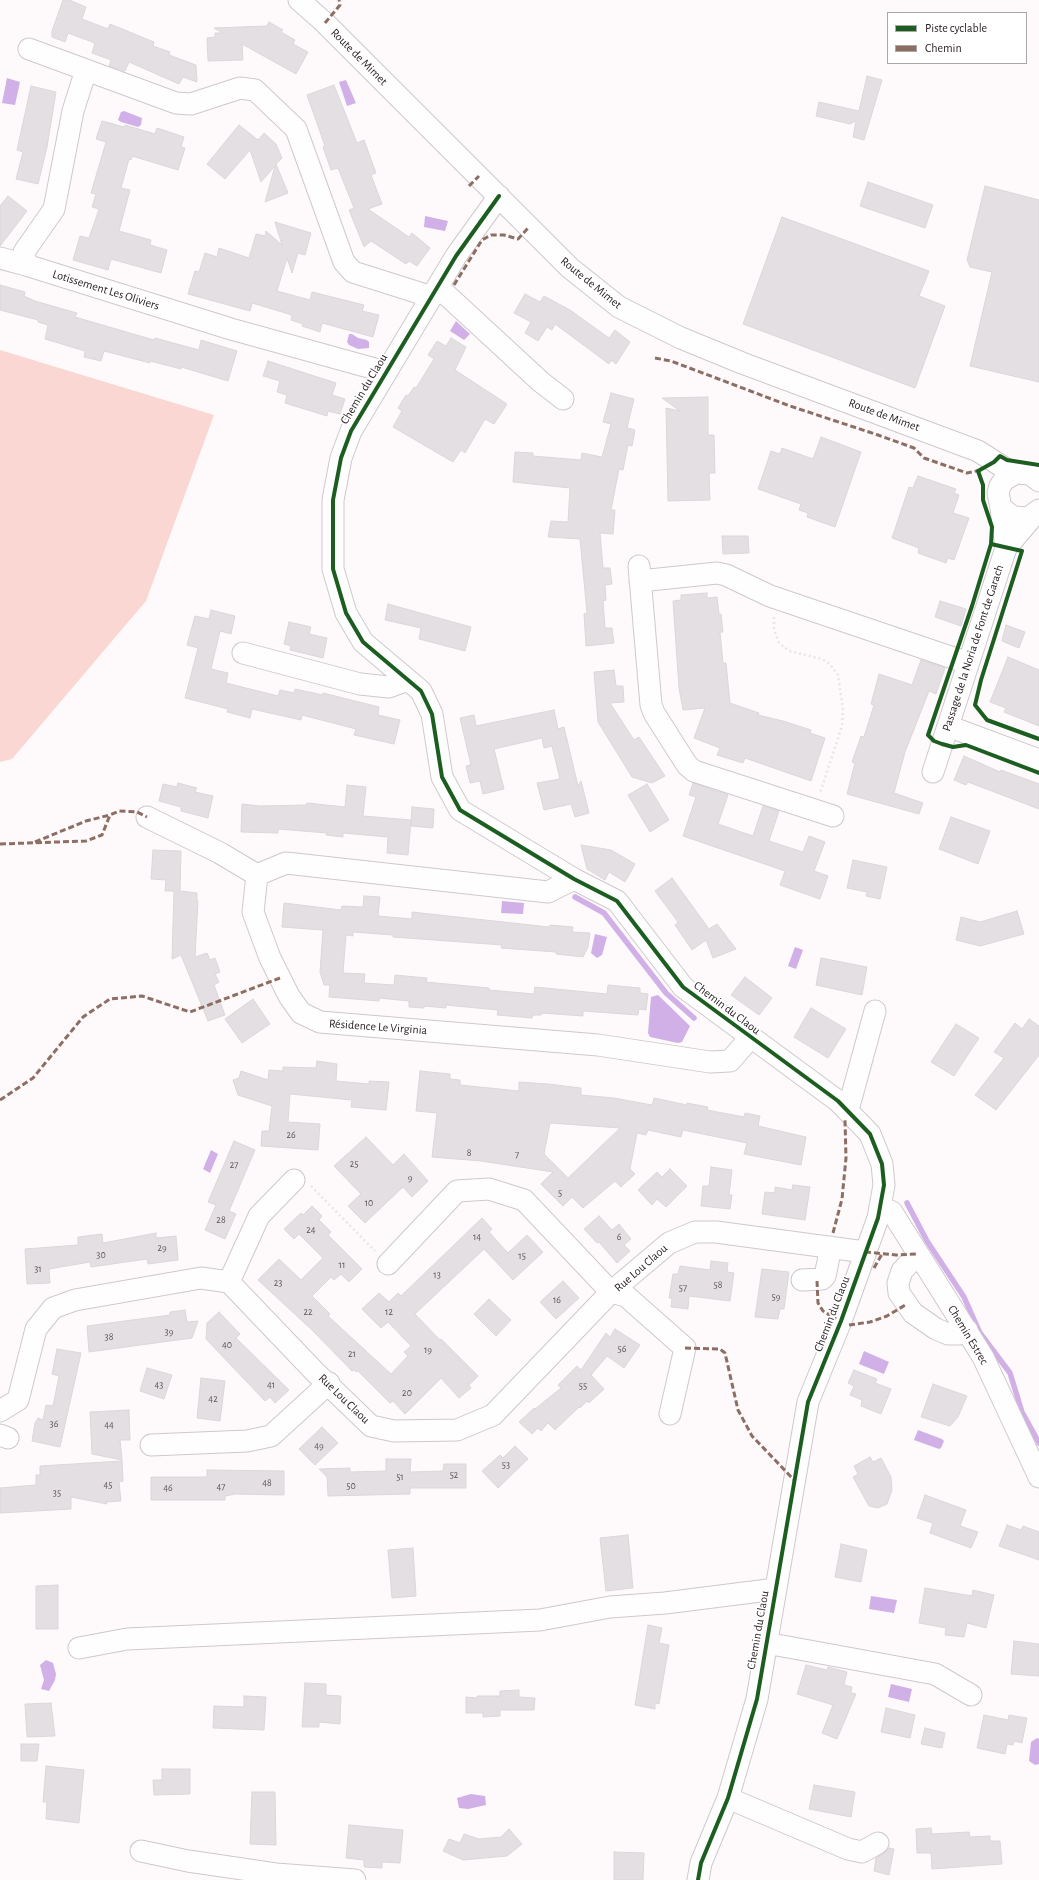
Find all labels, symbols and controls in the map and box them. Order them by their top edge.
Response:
legend [887,12,1027,64]
text: Piste cyclable [925,22,987,34]
street label: Route de Mimet [328,26,390,88]
text: Chemin [925,42,962,54]
street label: Route de Mimet [558,254,624,312]
street label: Lotissement Les Oliviers [51,267,161,313]
street label: Chemin du Claou [337,351,391,427]
street label: Route de Mimet [847,395,921,435]
street label: Passage de la Noria de Font de Garach [939,563,1007,733]
street label: Chemin du Claou [691,978,763,1038]
street label: Résidence Le Virginia [328,1016,428,1038]
house number: 26 [286,1129,296,1141]
house number: 8 [467,1147,471,1159]
house number: 7 [515,1149,519,1161]
house number: 25 [350,1158,358,1170]
house number: 27 [230,1159,238,1171]
house number: 9 [408,1172,412,1184]
house number: 5 [558,1187,562,1199]
house number: 10 [365,1197,373,1209]
house number: 28 [216,1214,226,1226]
house number: 24 [306,1224,316,1236]
house number: 14 [473,1231,481,1243]
house number: 6 [617,1231,621,1243]
street label: Rue Lou Claou [612,1241,670,1295]
house number: 29 [157,1242,167,1254]
house number: 30 [96,1249,106,1261]
house number: 15 [518,1250,526,1262]
house number: 11 [339,1259,345,1271]
house number: 31 [34,1263,42,1275]
house number: 13 [433,1269,441,1281]
street label: Chemin du Claou [811,1274,853,1354]
house number: 23 [274,1277,282,1289]
house number: 58 [714,1279,722,1291]
house number: 57 [679,1282,687,1294]
house number: 59 [772,1291,780,1303]
house number: 16 [553,1294,561,1306]
street label: Chemin Estrec [945,1303,991,1367]
house number: 22 [303,1306,313,1318]
house number: 12 [385,1306,393,1318]
house number: 39 [165,1326,173,1338]
house number: 38 [105,1331,113,1343]
house number: 40 [222,1339,232,1351]
house number: 56 [618,1343,626,1355]
house number: 19 [424,1344,432,1356]
house number: 21 [348,1348,356,1360]
street label: Rue Lou Claou [315,1371,373,1427]
house number: 43 [155,1379,163,1391]
house number: 41 [267,1379,275,1391]
house number: 55 [579,1380,587,1392]
house number: 20 [402,1387,412,1399]
house number: 42 [208,1393,218,1405]
house number: 36 [50,1418,58,1430]
house number: 44 [104,1419,114,1431]
house number: 49 [314,1440,324,1452]
house number: 53 [502,1459,510,1471]
house number: 52 [450,1469,458,1481]
house number: 51 [396,1471,404,1483]
house number: 48 [262,1477,272,1489]
house number: 45 [104,1479,112,1491]
house number: 50 [346,1480,356,1492]
house number: 47 [217,1481,225,1493]
house number: 46 [163,1482,173,1494]
house number: 35 [53,1487,61,1499]
street label: Chemin du Claou [744,1589,772,1671]

